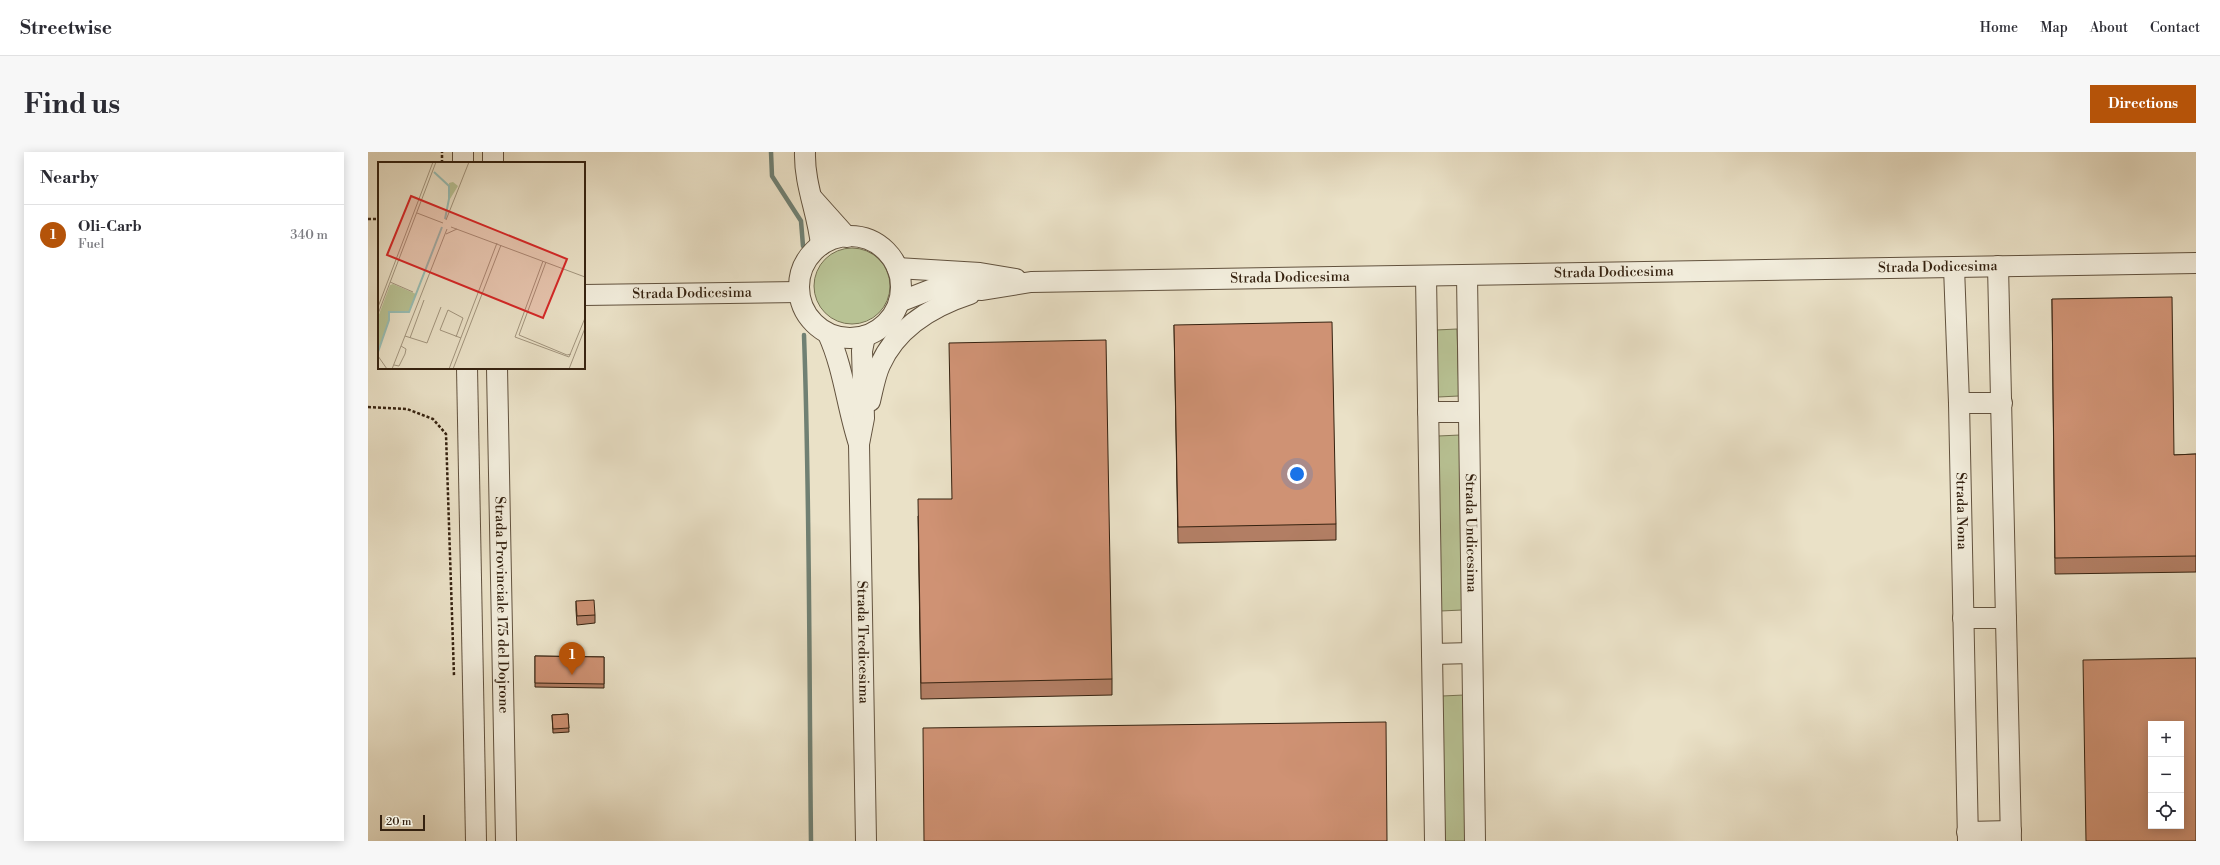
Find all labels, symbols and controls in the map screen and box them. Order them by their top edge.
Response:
text: Streetwise [20,16,112,40]
text: Home [1980,19,2018,37]
text: Map [2040,19,2068,37]
text: About [2090,19,2128,37]
text: Contact [2150,19,2200,37]
button: Directions [2090,85,2196,123]
text: Find us [24,87,120,122]
inset map [378,162,585,369]
text: Nearby [40,167,99,189]
text: Oli-Carb [78,217,142,236]
text: 1 [50,227,56,243]
text: 340 m [290,227,328,243]
text: Fuel [78,236,104,252]
street label: Strada Dodicesima [1878,257,1999,277]
street label: Strada Dodicesima [1554,263,1675,282]
street label: Strada Dodicesima [1230,268,1351,288]
street label: Strada Dodicesima [632,284,753,303]
your location [1287,464,1307,484]
street label: Strada Nona [1951,472,1971,551]
street label: Strada Undicesima [1461,473,1481,594]
street label: Strada Provinciale 175 del Dojrone [490,496,513,714]
street label: Strada Tredicesima [852,580,873,705]
pin: 1 [559,642,585,675]
map controls [2148,721,2184,829]
button: + [2148,721,2184,757]
button: − [2148,757,2184,793]
button: locate [2148,793,2184,829]
scale bar [380,813,425,832]
text: 20 m [386,815,411,829]

